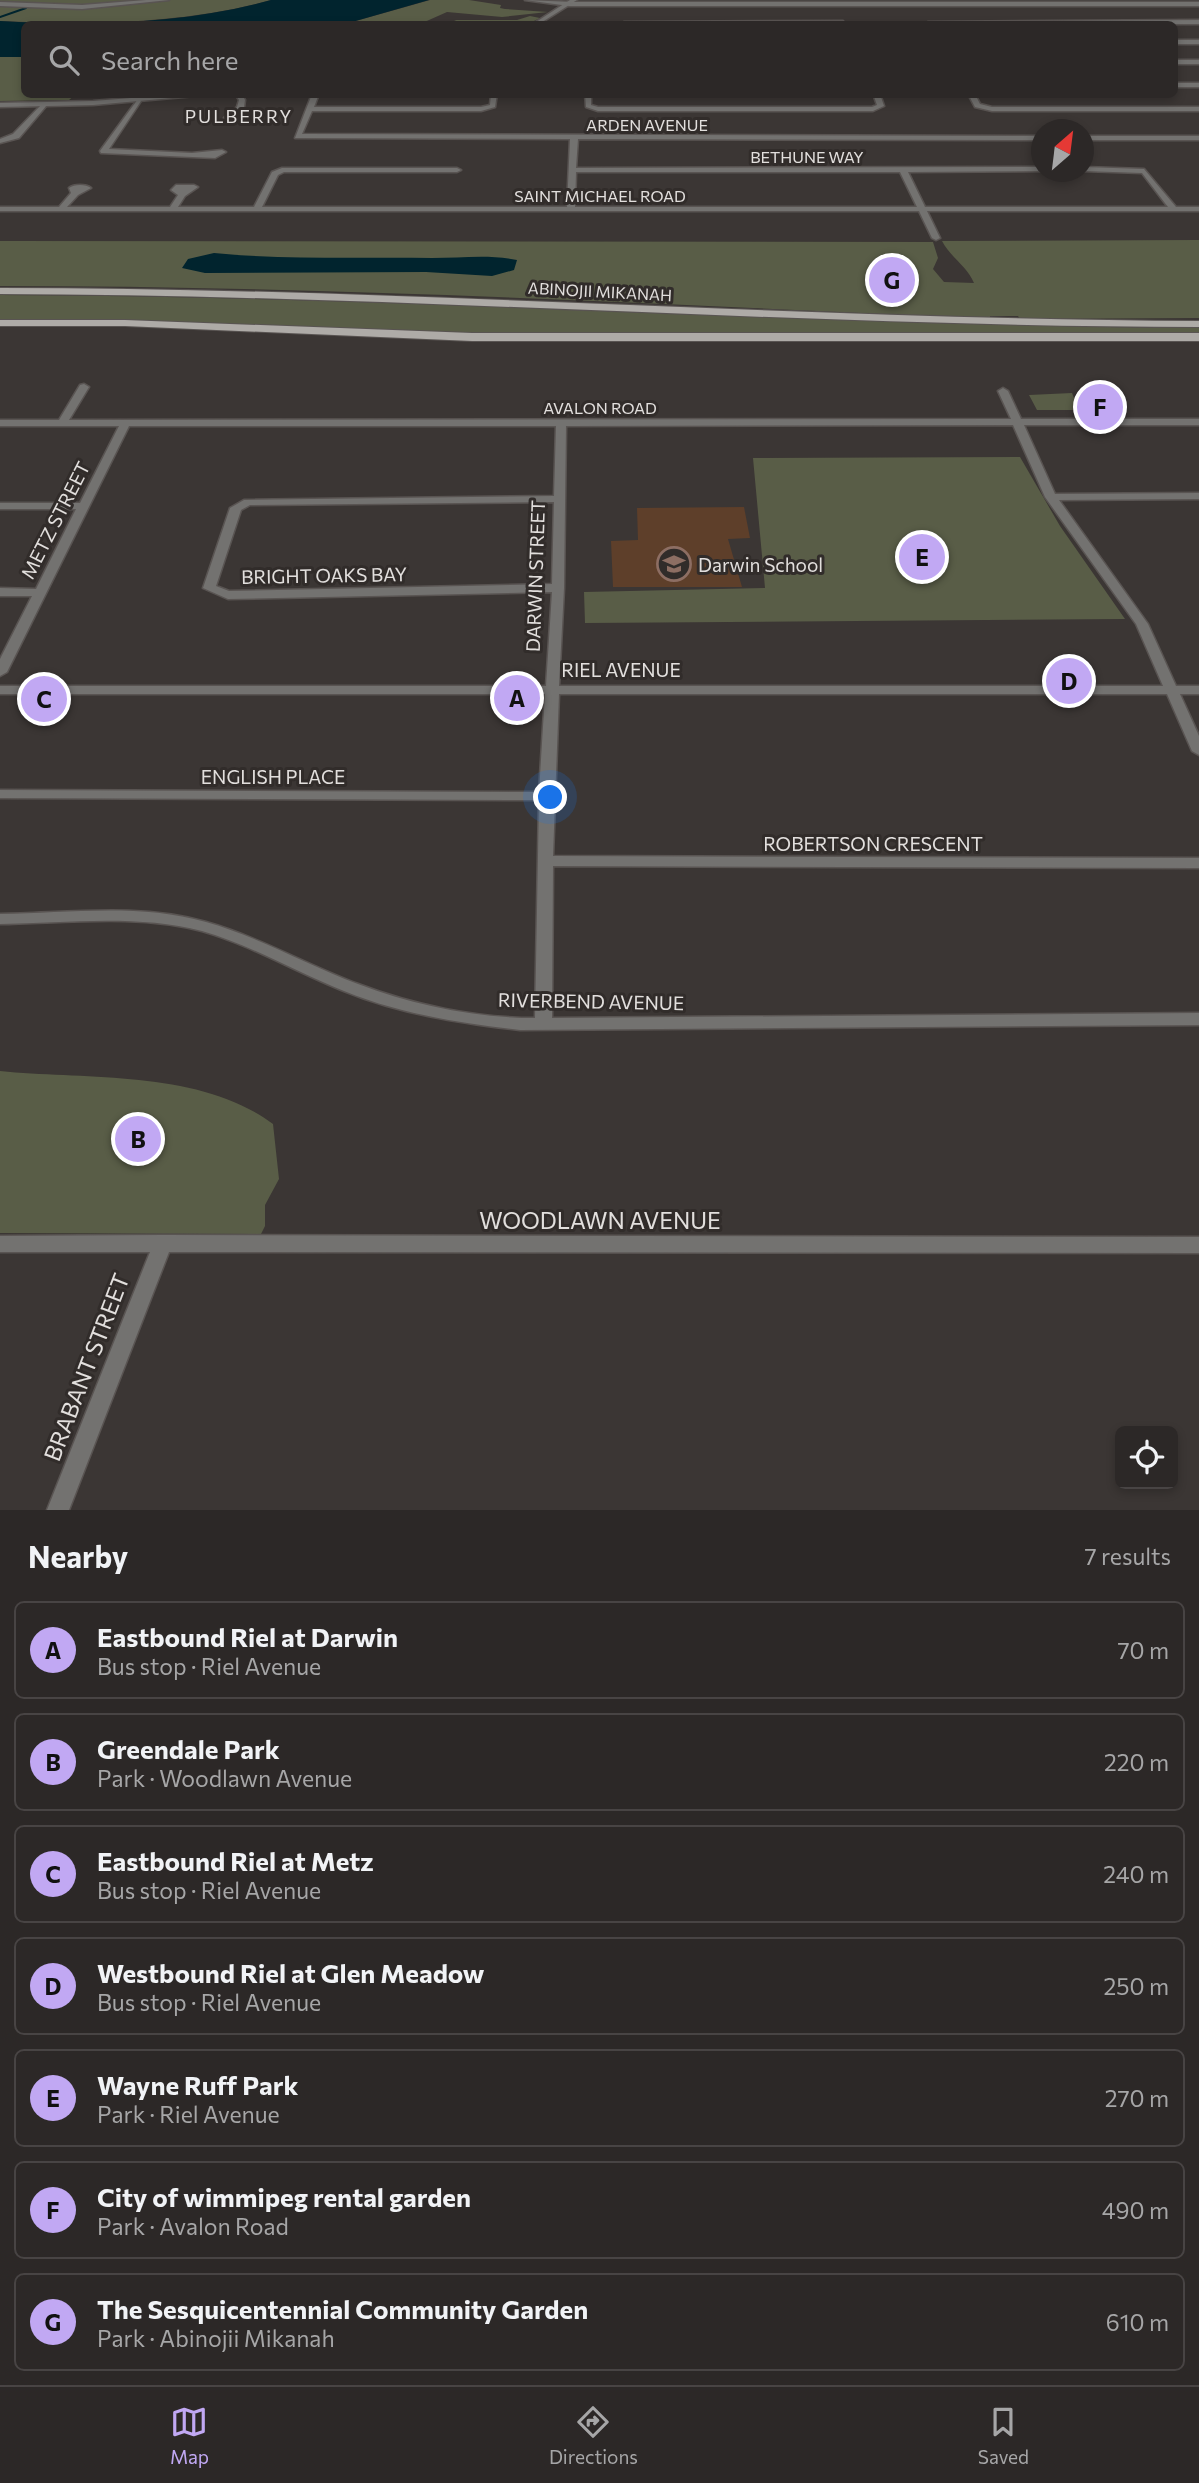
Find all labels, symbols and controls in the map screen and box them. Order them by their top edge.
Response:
search box [21,21,1178,98]
icon: search [45,41,83,79]
text: Search here [101,44,239,75]
district label: PULBERRY [185,105,293,127]
street label: ARDEN AVENUE [586,115,708,134]
north arrow [1031,119,1094,182]
street label: BETHUNE WAY [750,147,864,166]
street label: SAINT MICHAEL ROAD [514,186,686,205]
pin: G [869,254,915,306]
street label: ABINOJII MIKANAH [527,278,673,304]
pin: F [1077,381,1123,433]
street label: AVALON ROAD [543,398,657,417]
street label: METZ STREET [16,457,94,583]
street label: DARWIN STREET [521,500,549,652]
pin: E [899,531,945,583]
school or university icon: Darwin School [655,545,693,583]
place label: Darwin School [698,553,823,576]
street label: BRIGHT OAKS BAY [241,562,407,588]
pin: D [1046,655,1092,707]
street label: RIEL AVENUE [561,658,681,681]
pin: A [494,672,540,724]
pin: C [21,673,67,725]
street label: ENGLISH PLACE [201,765,345,788]
your location [533,780,567,814]
street label: ROBERTSON CRESCENT [763,832,983,855]
street label: RIVERBEND AVENUE [498,988,684,1014]
pin: B [115,1113,161,1165]
street label: WOODLAWN AVENUE [479,1206,721,1234]
street label: BRABANT STREET [37,1269,135,1465]
map controls [1115,1426,1178,1489]
button: locate [1115,1426,1178,1489]
text: Nearby [28,1537,128,1574]
text: 7 results [1084,1542,1171,1570]
text: Eastbound Riel at Darwin [97,1621,398,1652]
text: A [45,1636,61,1664]
text: 70 m [1117,1636,1169,1664]
text: Bus stop · Riel Avenue [97,1652,321,1680]
text: Greendale Park [97,1733,280,1764]
text: B [45,1748,61,1776]
text: 220 m [1104,1748,1169,1776]
text: Park · Woodlawn Avenue [97,1764,352,1792]
text: Eastbound Riel at Metz [97,1845,374,1876]
text: C [45,1860,61,1888]
text: 240 m [1103,1860,1169,1888]
text: Bus stop · Riel Avenue [97,1876,321,1904]
text: Westbound Riel at Glen Meadow [97,1957,484,1988]
text: D [45,1972,61,2000]
text: 250 m [1104,1972,1169,2000]
text: Bus stop · Riel Avenue [97,1988,321,2016]
text: Wayne Ruff Park [97,2069,298,2100]
text: E [46,2084,60,2112]
text: 270 m [1105,2084,1169,2112]
text: Park · Riel Avenue [97,2100,280,2128]
text: City of wimmipeg rental garden [97,2181,471,2212]
text: F [46,2196,60,2224]
text: 490 m [1102,2196,1169,2224]
text: Park · Avalon Road [97,2212,289,2240]
text: The Sesquicentennial Community Garden [97,2293,588,2324]
text: G [45,2308,61,2336]
text: 610 m [1106,2308,1169,2336]
text: Park · Abinojii Mikanah [97,2324,335,2352]
tab: Map [170,2403,209,2468]
tab: Directions [549,2403,638,2468]
tab: Saved [978,2403,1029,2468]

